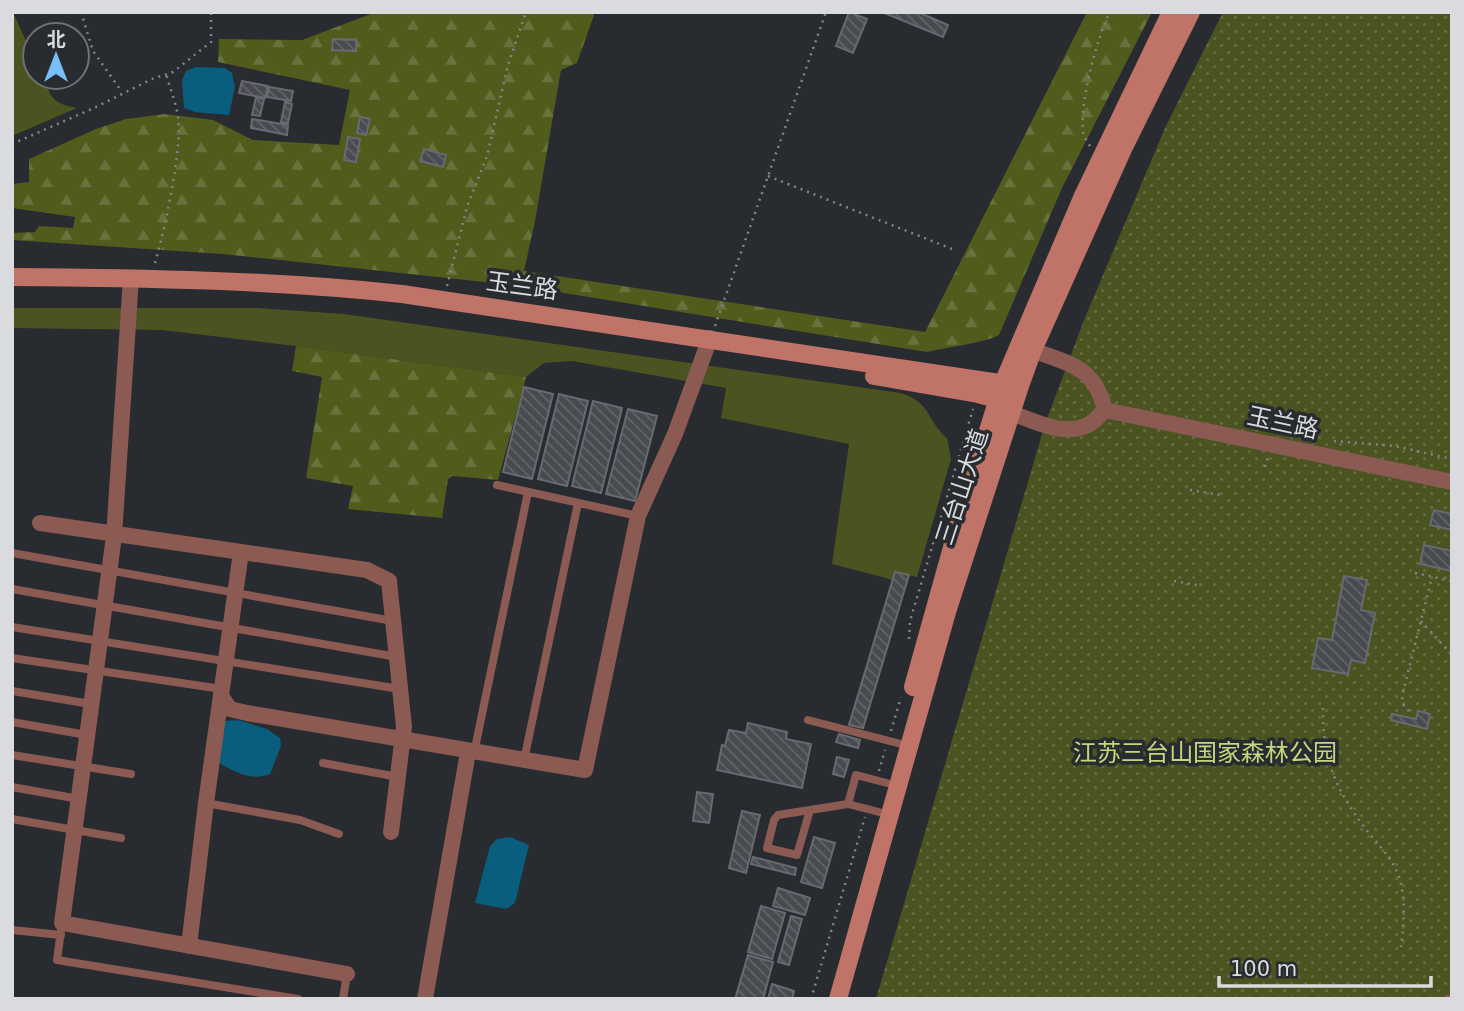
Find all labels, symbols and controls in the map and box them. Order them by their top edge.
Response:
north arrow [21,21,91,91]
text: 北 [46,28,66,50]
street label: 玉兰路 [484,267,560,305]
street label: 玉兰路 [1245,402,1321,444]
street label: 三台山大道 [930,426,994,548]
park label: 江苏三台山国家森林公园 [1073,739,1337,767]
scale bar [1219,944,1431,988]
text: 100 m [1230,957,1297,981]

